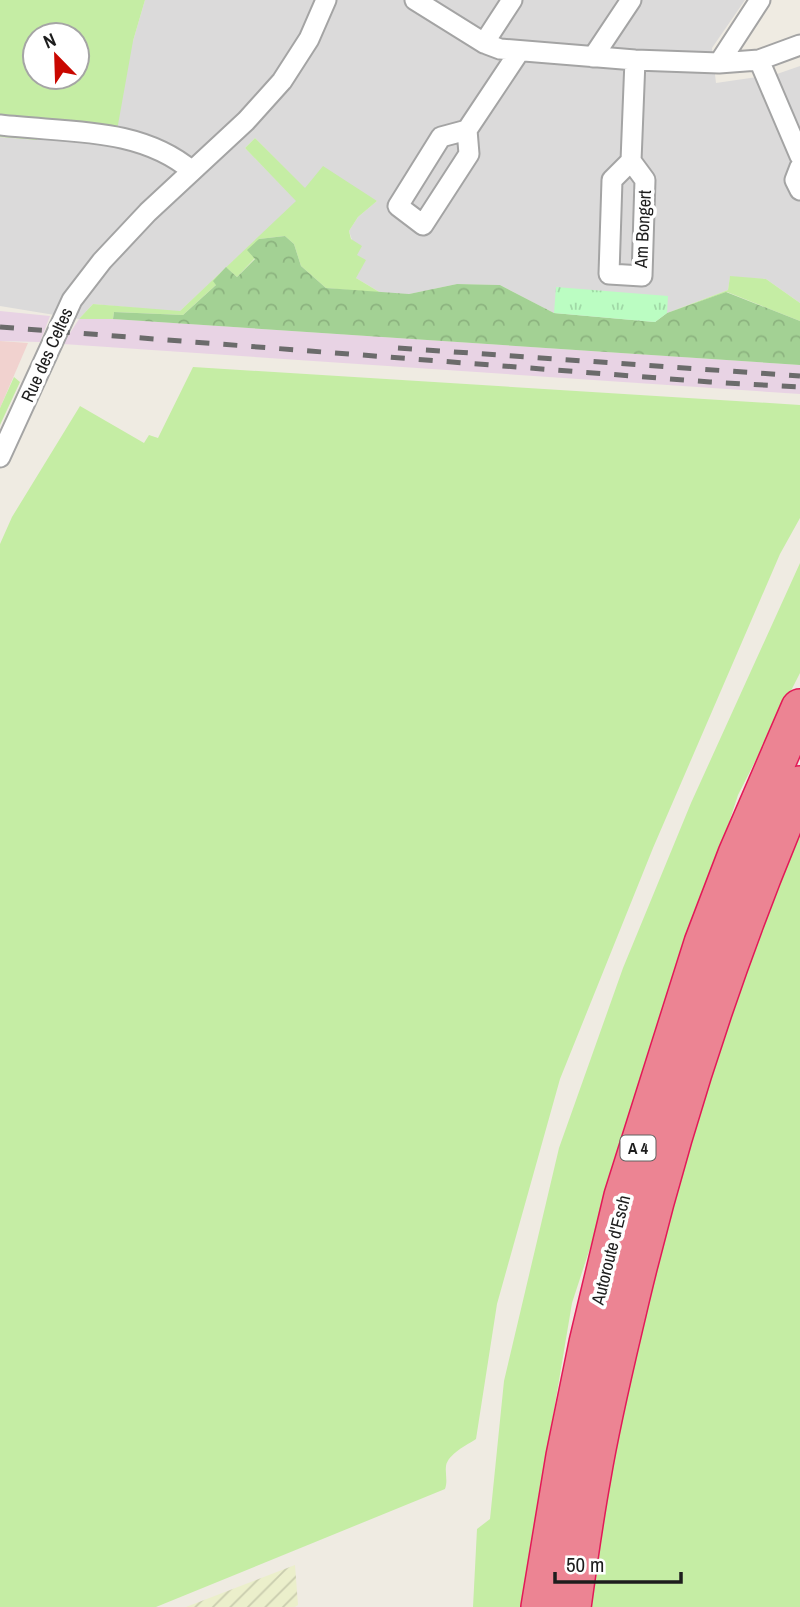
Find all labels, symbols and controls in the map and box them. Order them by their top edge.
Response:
north arrow [21,21,91,91]
text: N [39,26,60,55]
street label: Am Bongert [628,189,657,270]
street label: Rue des Celtes [15,304,78,406]
road number: A 4 [620,1136,656,1160]
street label: Autoroute d'Esch [585,1193,636,1308]
scale bar [555,1540,681,1584]
text: 50 m [566,1550,604,1579]

